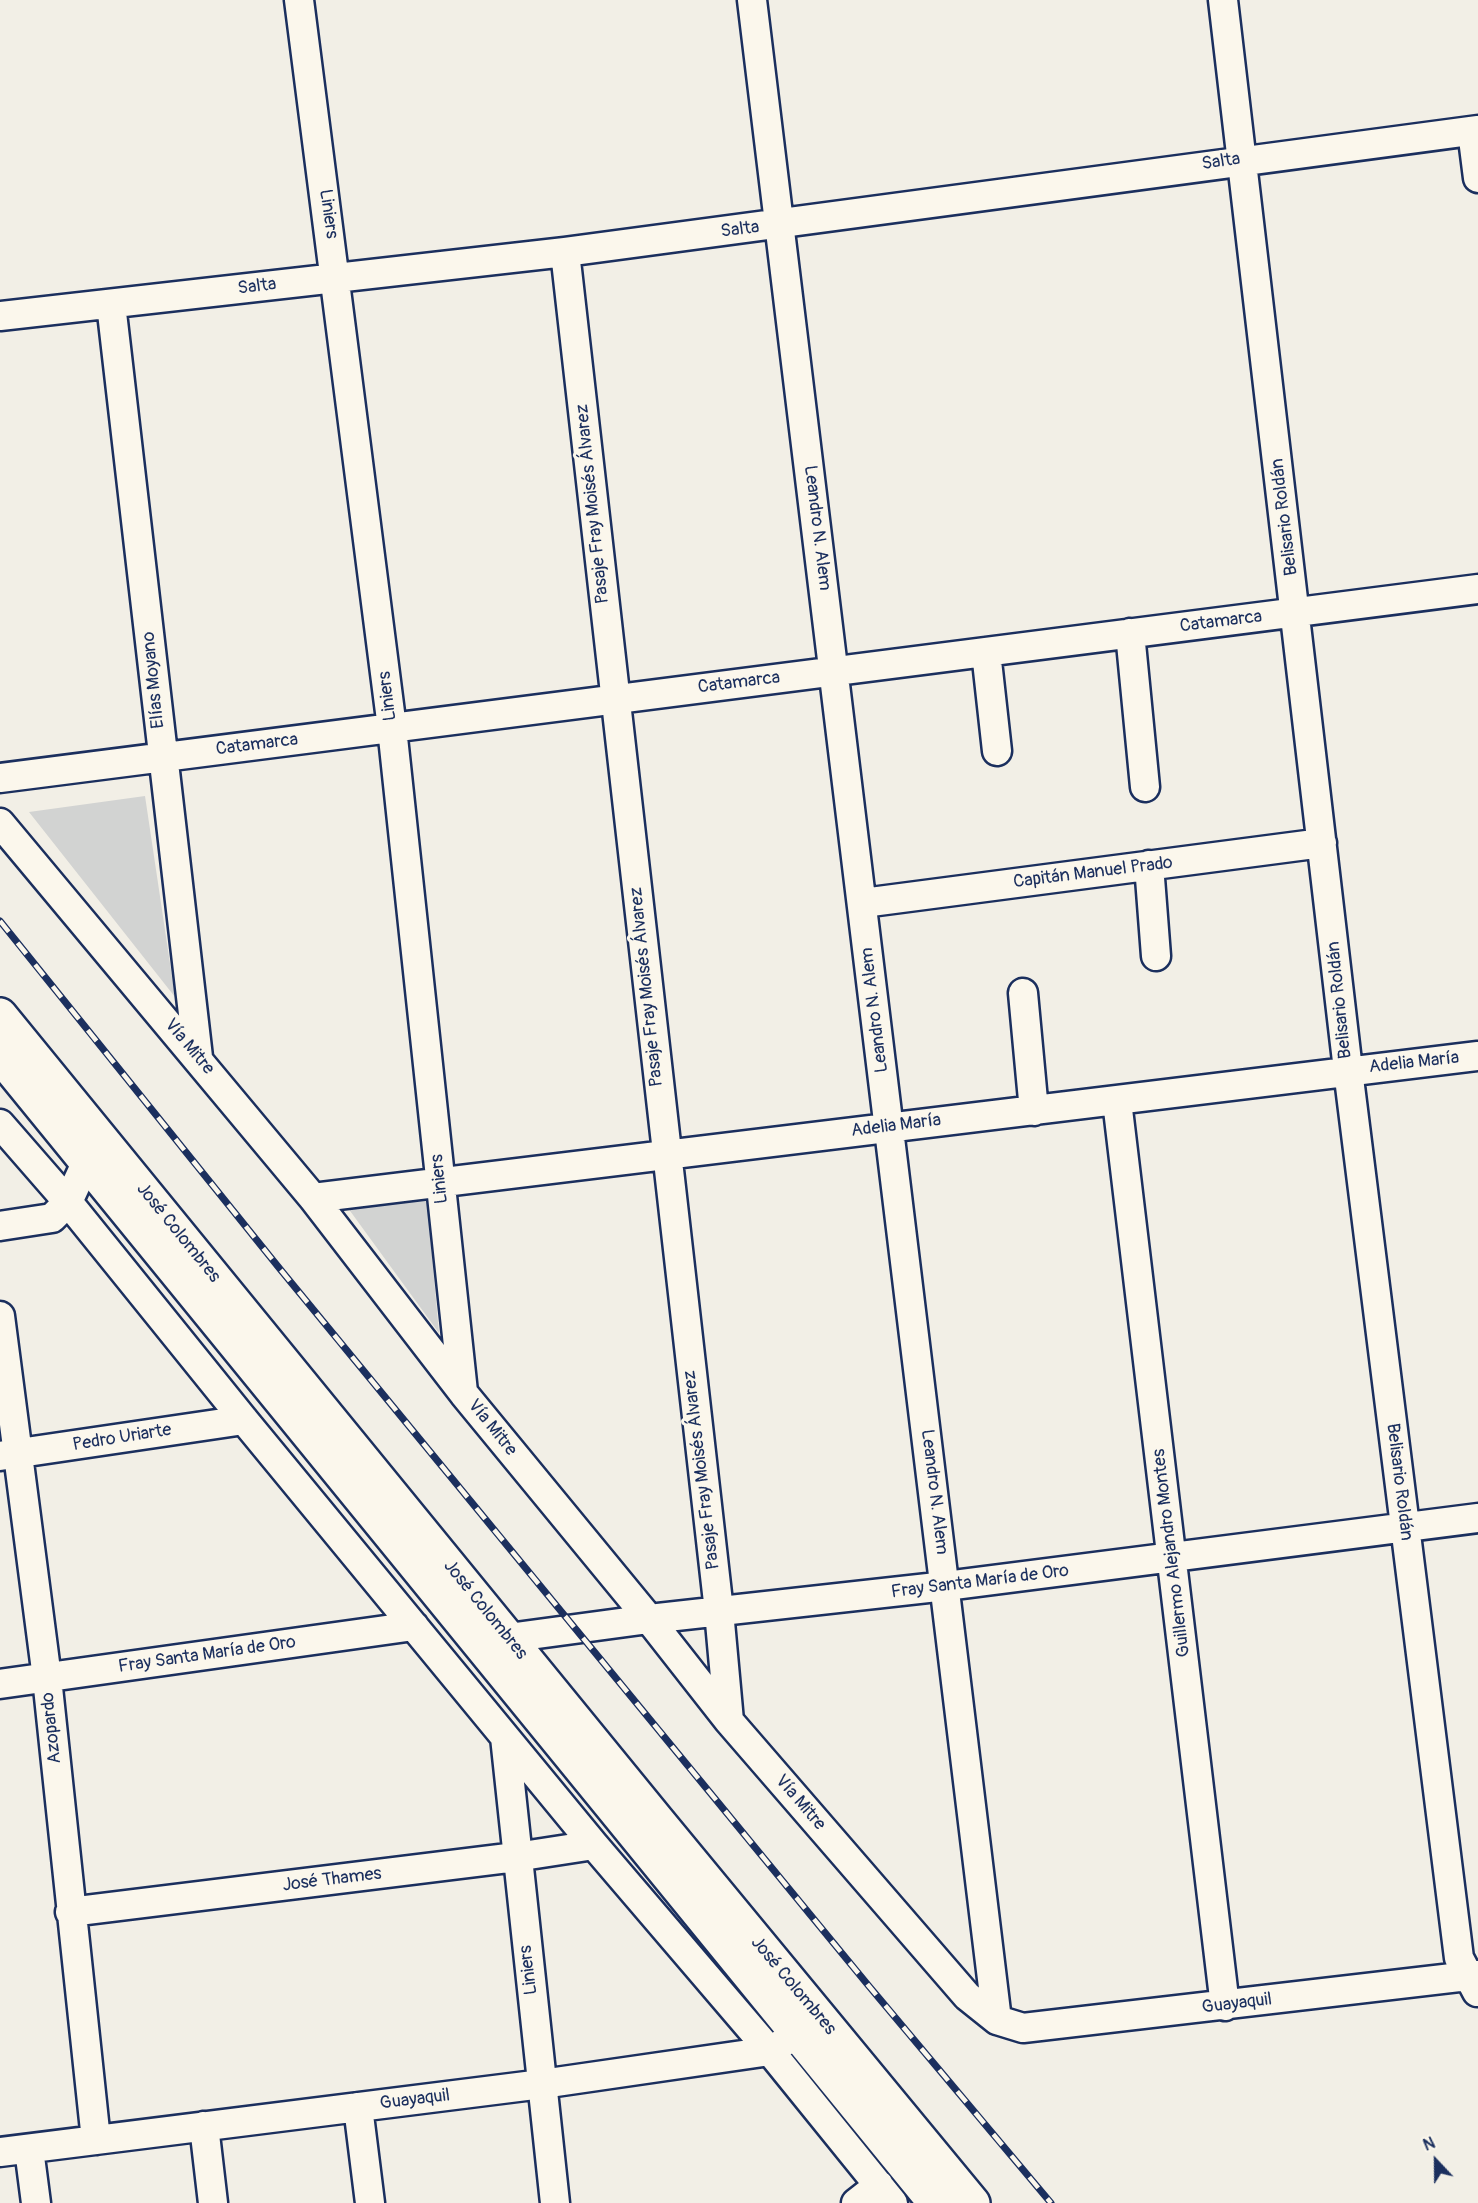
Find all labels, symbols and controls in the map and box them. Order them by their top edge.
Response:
street label: Salta [1200,149,1242,175]
street label: Liniers [314,188,342,240]
street label: Salta [719,217,761,243]
street label: Salta [236,274,278,300]
street label: Pasaje Fray Moisés Álvarez [572,403,614,605]
street label: Belisario Roldán [1267,457,1303,577]
street label: Leandro N. Alem [799,464,835,592]
street label: Catamarca [1179,606,1263,638]
street label: Elías Moyano [138,630,170,730]
street label: Catamarca [697,667,781,699]
street label: Liniers [374,670,402,722]
street label: Catamarca [215,729,299,761]
street label: Capitán Manuel Prado [1012,852,1174,894]
street label: Pasaje Fray Moisés Álvarez [626,886,668,1088]
street label: Belisario Roldán [1323,940,1357,1060]
street label: Leandro N. Alem [857,946,893,1074]
street label: Vía Mitre [159,1015,219,1079]
street label: Adelia María [1368,1048,1460,1078]
street label: Adelia María [850,1110,942,1142]
street label: Liniers [427,1153,453,1205]
street label: José Colombres [131,1179,225,1287]
street label: Pasaje Fray Moisés Álvarez [679,1369,725,1571]
street label: Vía Mitre [463,1395,521,1461]
street label: Pedro Uriarte [71,1420,173,1456]
street label: Belisario Roldán [1381,1422,1417,1542]
street label: Leandro N. Alem [916,1428,952,1556]
street label: Guillermo Alejandro Montes [1149,1448,1195,1658]
street label: José Colombres [438,1556,532,1664]
street label: Fray Santa María de Oro [890,1560,1070,1604]
street label: Fray Santa María de Oro [117,1632,297,1678]
street label: Azopardo [38,1691,66,1765]
street label: Vía Mitre [770,1771,830,1835]
street label: José Thames [281,1863,383,1897]
street label: José Colombres [746,1932,840,2040]
street label: Liniers [515,1944,543,1996]
street label: Guayaquil [1201,1989,1273,2019]
street label: Guayaquil [379,2085,451,2115]
north arrow [1406,2131,1466,2191]
text: N [1420,2133,1438,2156]

